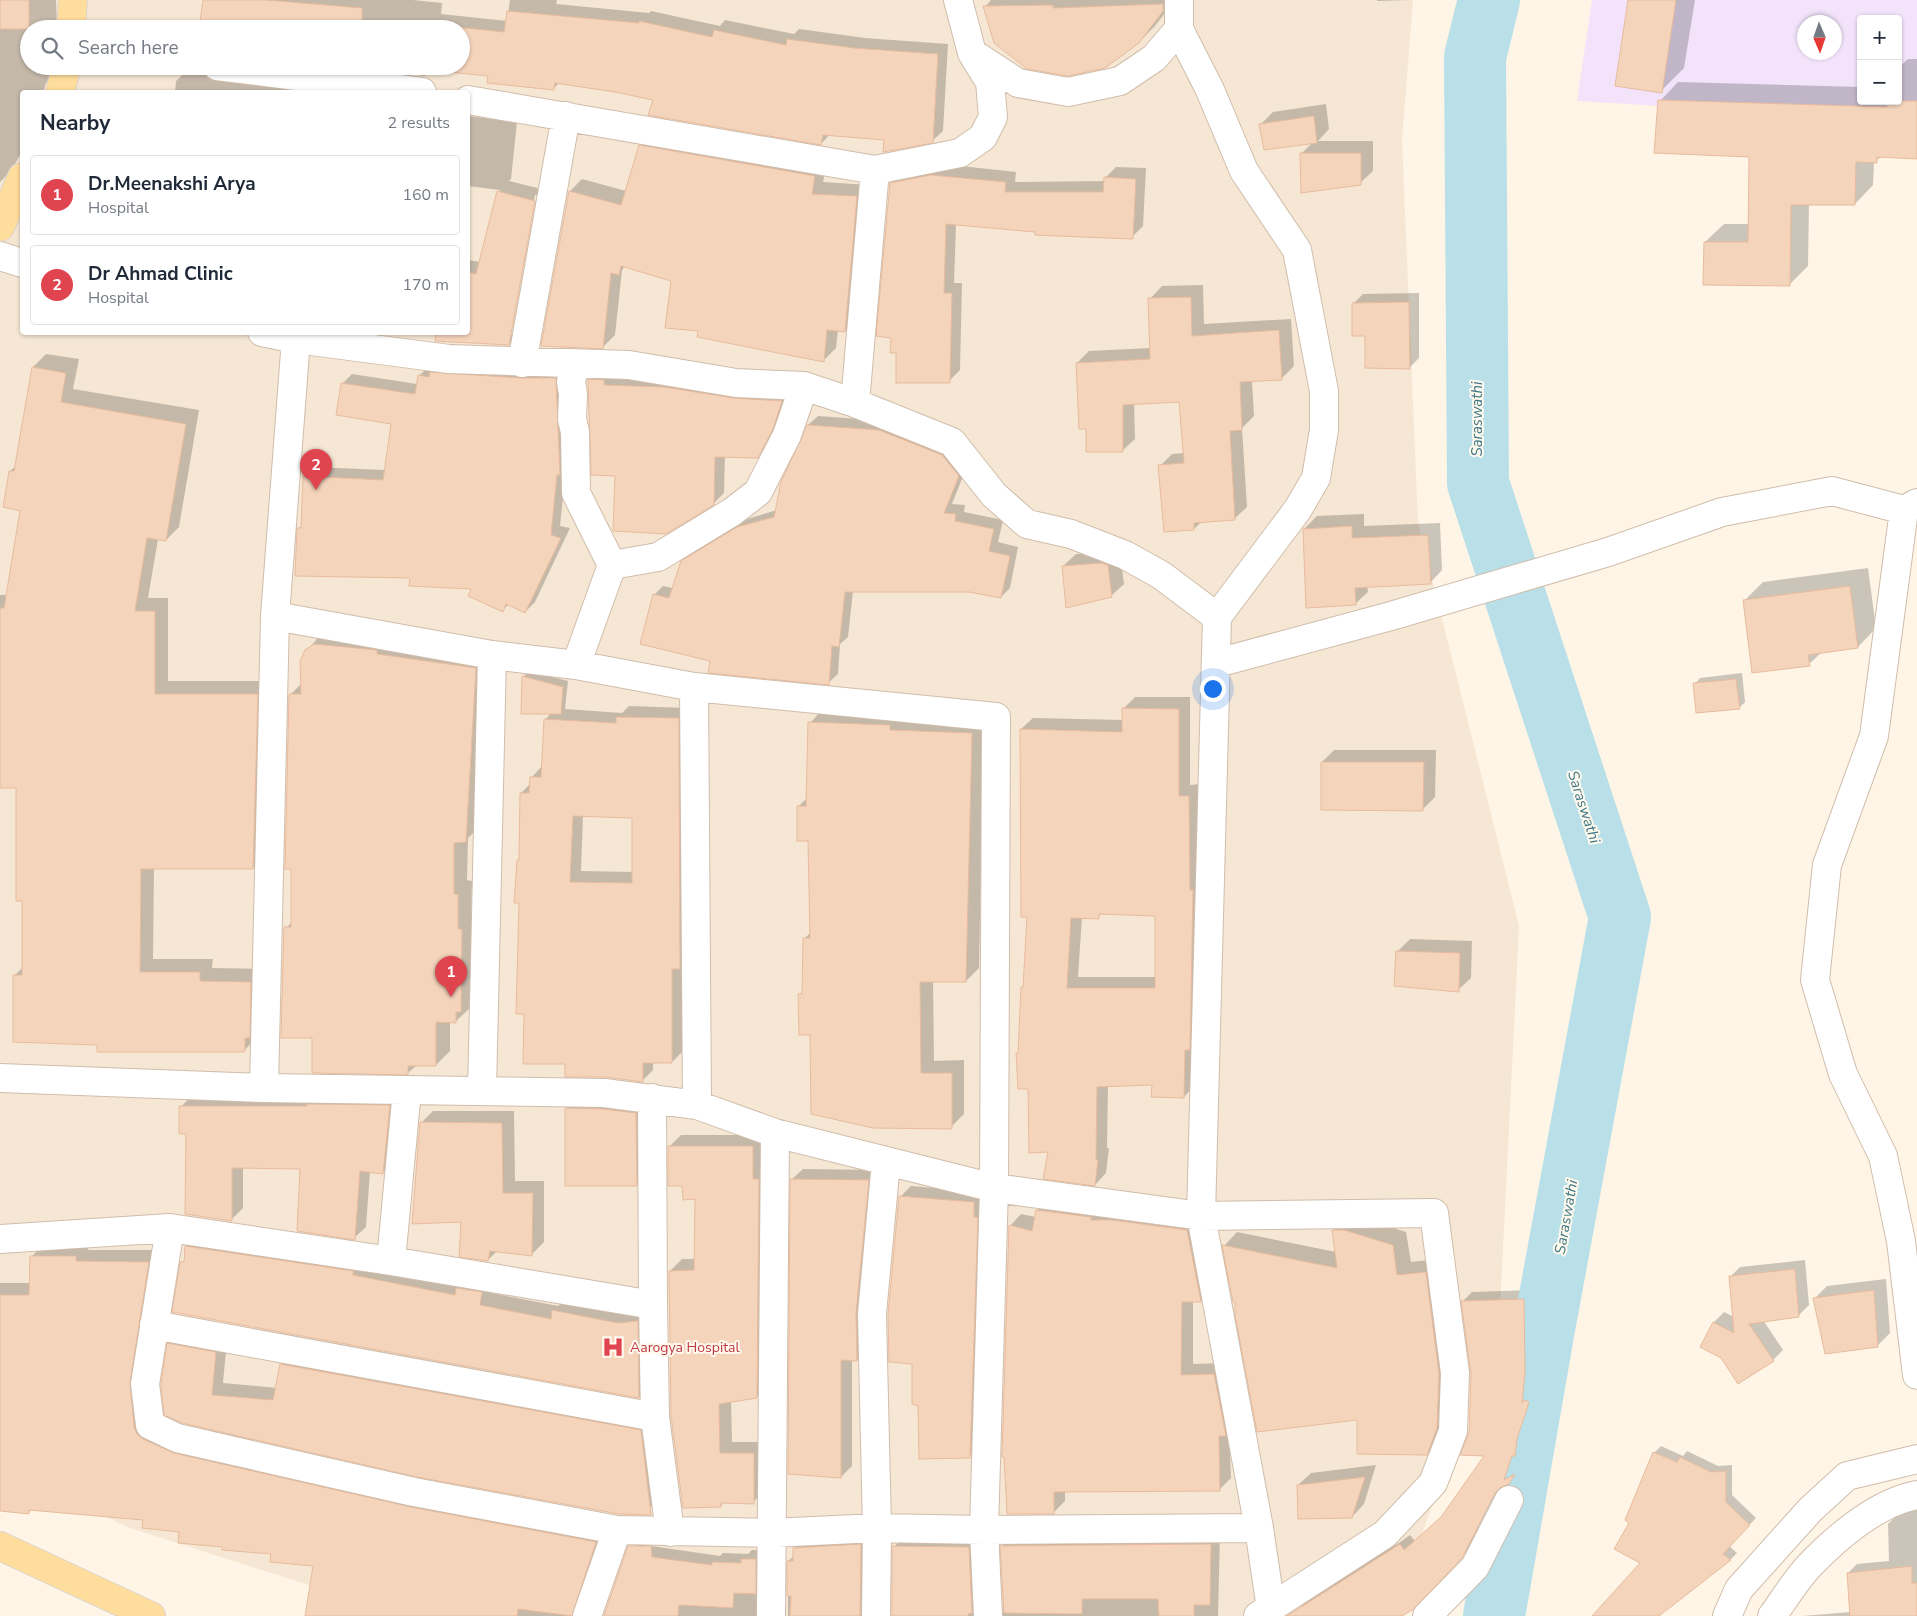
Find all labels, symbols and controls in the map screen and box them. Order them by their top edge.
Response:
north arrow [1797,15,1842,60]
map controls [1857,15,1902,105]
button: + [1857,15,1902,60]
search box [20,20,470,75]
icon: search [38,34,66,62]
text: Search here [78,35,179,61]
button: − [1857,60,1902,105]
text: Nearby [40,109,110,137]
text: 2 results [388,112,450,134]
text: Dr.Meenakshi Arya [88,171,256,197]
text: 1 [52,184,62,206]
text: 160 m [402,184,449,206]
text: Hospital [88,197,149,219]
text: Dr Ahmad Clinic [88,261,233,287]
text: 2 [52,274,62,296]
text: 170 m [402,274,449,296]
text: Hospital [88,287,149,309]
water label: Saraswathi [1467,381,1487,457]
pin: 2 [300,449,332,490]
your location [1200,676,1226,702]
water label: Saraswathi [1563,768,1605,846]
pin: 1 [435,956,467,997]
water label: Saraswathi [1550,1178,1582,1256]
hospital icon: Aarogya Hospital [600,1334,626,1360]
place label: Aarogya Hospital [630,1338,741,1357]

